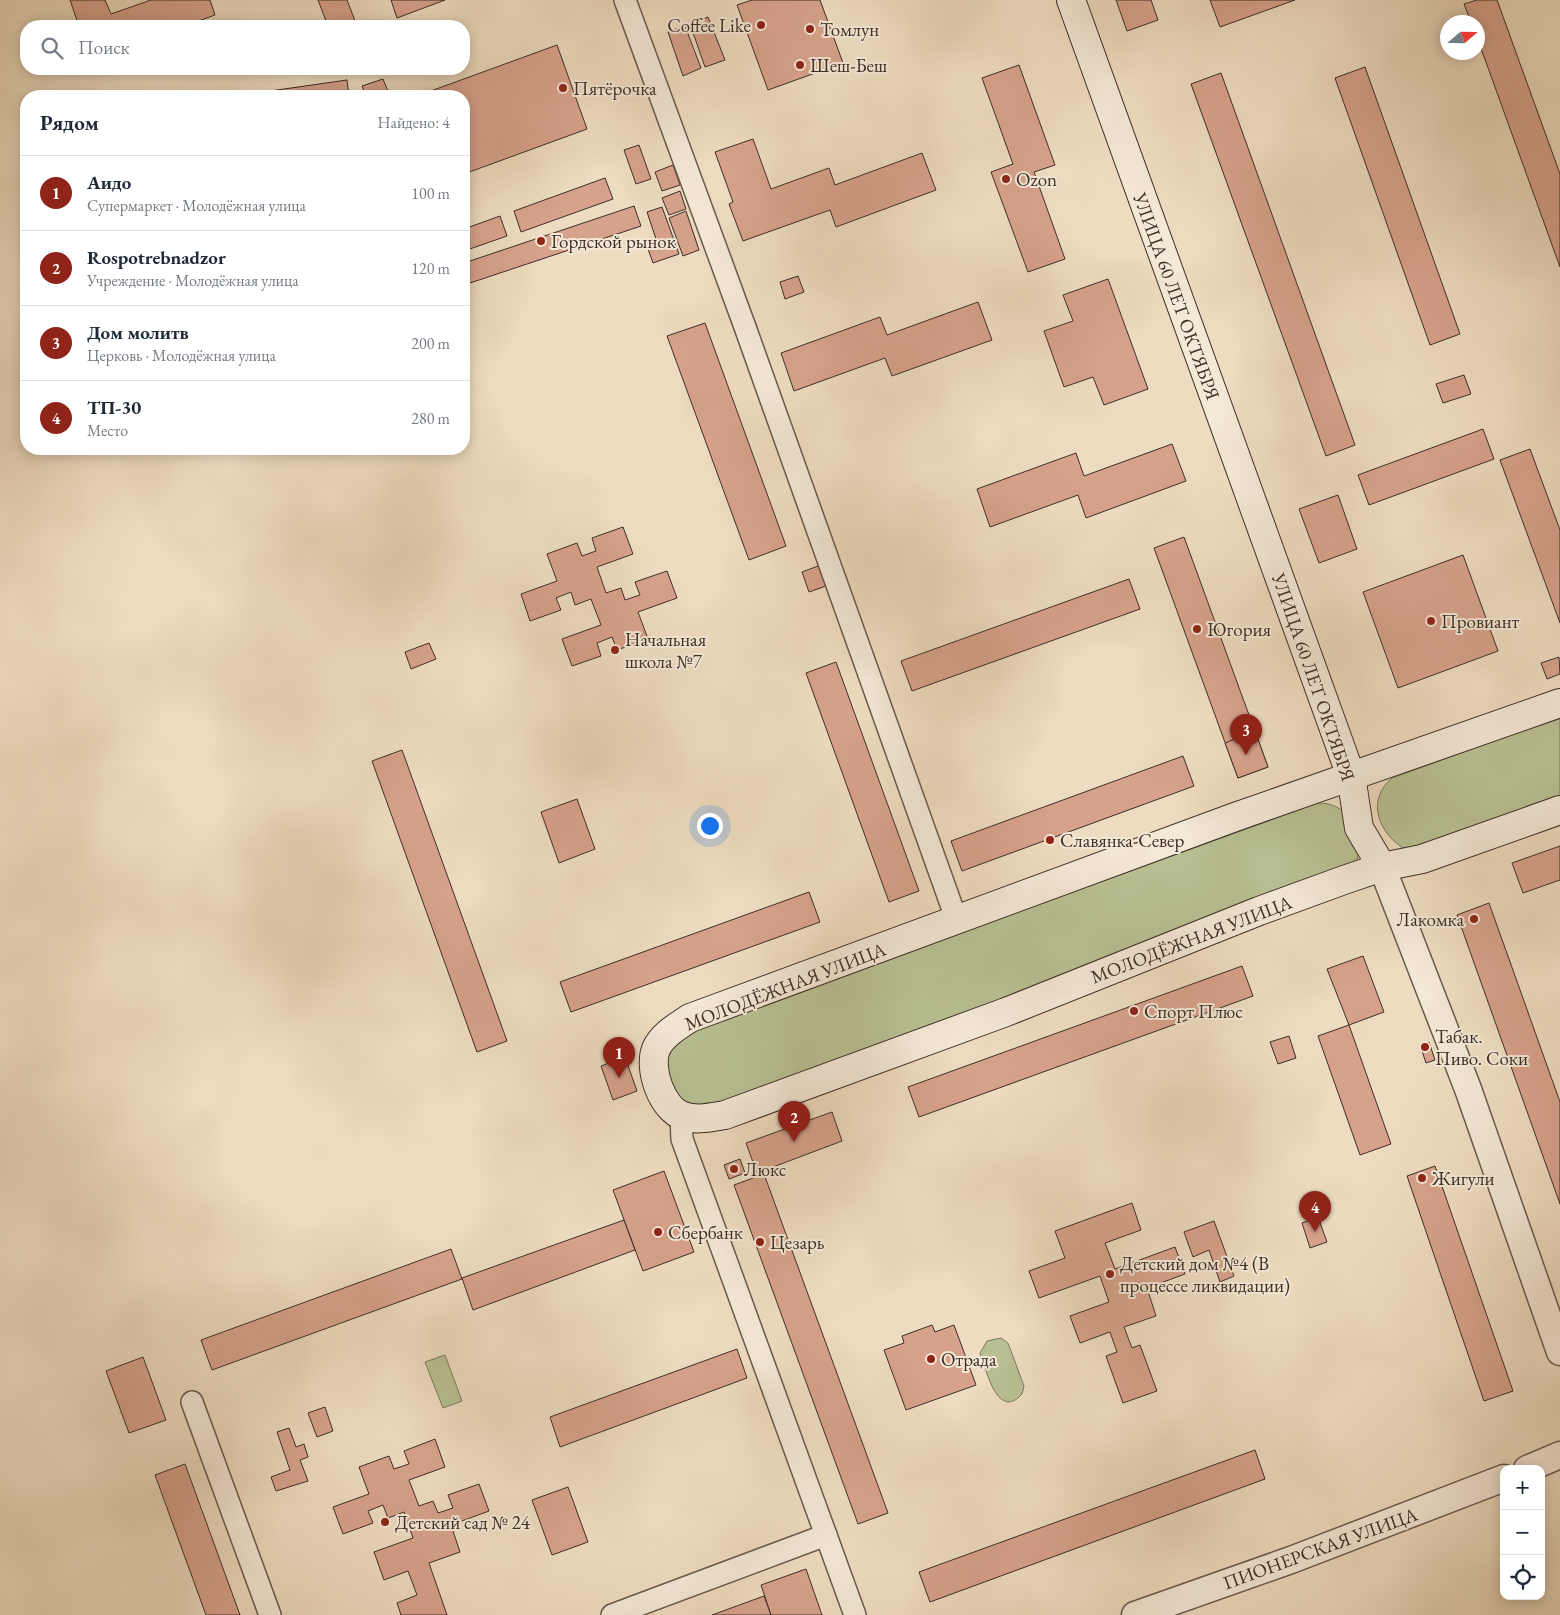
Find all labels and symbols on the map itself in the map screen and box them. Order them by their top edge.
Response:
place label: Coffee Like [667,13,751,38]
north arrow [1440,15,1485,60]
place label: Томлун [820,17,879,42]
marker: Coffee Like [755,19,767,31]
marker: Томлун [804,23,816,35]
place label: Шеш-Беш [810,53,887,78]
marker: Шеш-Беш [794,59,806,71]
place label: Пятёрочка [573,76,657,101]
marker: Пятёрочка [557,82,569,94]
place label: Ozon [1016,167,1057,192]
marker: Ozon [1000,173,1012,185]
street label: УЛИЦА 60 ЛЕТ ОКТЯБРЯ [1127,188,1226,403]
place label: Гордской рынок [551,229,676,254]
marker: Гордской рынок [535,235,547,247]
street label: УЛИЦА 60 ЛЕТ ОКТЯБРЯ [1266,569,1361,785]
place label: Провиант [1441,609,1520,634]
marker: Провиант [1425,615,1437,627]
place label: Югория [1207,617,1272,642]
marker: Югория [1191,623,1203,635]
place label: Начальная школа №7 [625,627,707,674]
marker: Начальная школа №7 [609,644,621,656]
pin: 3 [1230,714,1262,755]
your location [697,813,723,839]
place label: Славянка-Север [1060,828,1185,853]
marker: Славянка-Север [1044,834,1056,846]
street label: МОЛОДЁЖНАЯ УЛИЦА [1087,889,1296,989]
place label: Лакомка [1397,907,1464,932]
marker: Лакомка [1468,913,1480,925]
street label: МОЛОДЁЖНАЯ УЛИЦА [681,936,890,1036]
place label: Спорт Плюс [1144,999,1243,1024]
marker: Спорт Плюс [1128,1005,1140,1017]
place label: Табак. Пиво. Соки [1435,1024,1528,1071]
pin: 1 [603,1037,635,1078]
marker: Табак. Пиво. Соки [1419,1041,1431,1053]
pin: 2 [778,1101,810,1142]
place label: Люкс [744,1157,787,1182]
marker: Люкс [728,1163,740,1175]
place label: Жигули [1431,1166,1494,1191]
marker: Жигули [1416,1172,1428,1184]
pin: 4 [1299,1191,1331,1232]
place label: Сбербанк [668,1220,743,1245]
marker: Сбербанк [652,1226,664,1238]
place label: Цезарь [770,1230,825,1255]
marker: Цезарь [754,1236,766,1248]
place label: Детский дом №4 (В процессе ликвидации) [1120,1251,1290,1298]
marker: Детский дом №4 (В процессе ликвидации) [1104,1268,1116,1280]
place label: Отрада [941,1347,997,1372]
marker: Отрада [925,1353,937,1365]
street label: ПИОНЕРСКАЯ УЛИЦА [1219,1501,1422,1595]
place label: Детский сад № 24 [395,1510,531,1535]
marker: Детский сад № 24 [379,1516,391,1528]

